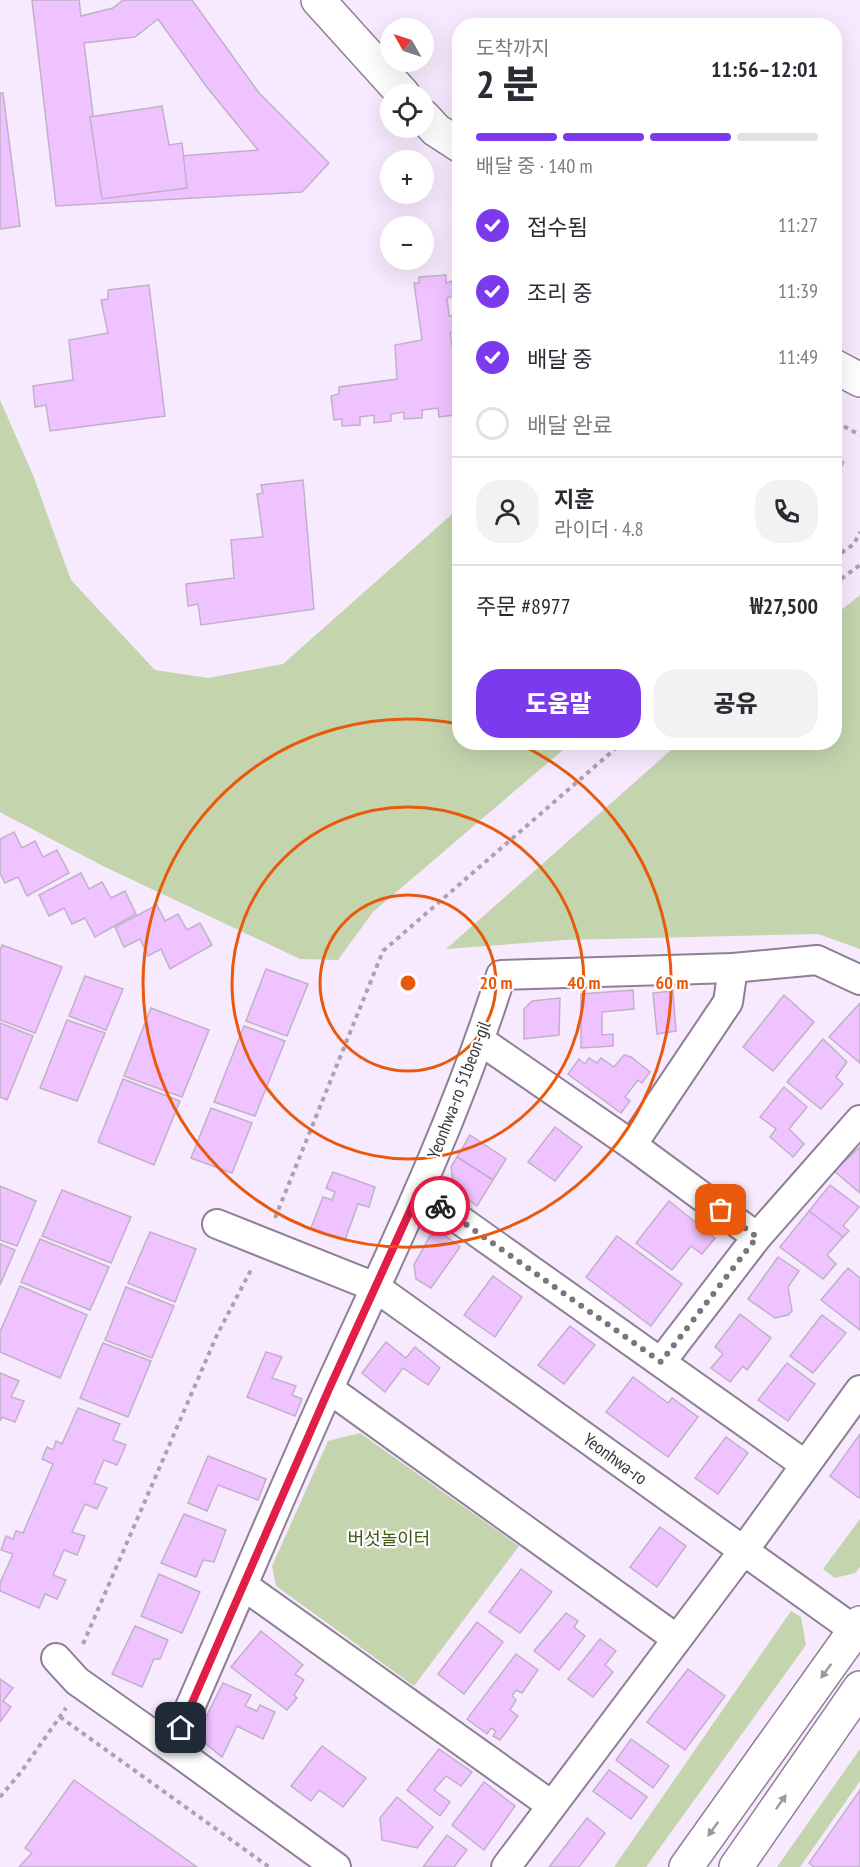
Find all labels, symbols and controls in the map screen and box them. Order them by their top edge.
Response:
north arrow [380,18,434,72]
map controls [380,18,434,270]
text: 도착까지 [476,35,550,61]
text: 11:56–12:01 [711,55,818,83]
text: 2 분 [476,58,539,109]
button: locate [380,84,434,138]
button: + [380,150,434,204]
text: 배달 중 · 140 m [476,153,592,179]
icon: check [476,209,509,242]
text: 11:27 [778,212,818,238]
text: 접수됨 [527,213,588,241]
button: − [380,216,434,270]
icon: check [476,275,509,308]
text: 11:39 [778,278,818,304]
text: 조리 중 [527,279,592,307]
icon: check [476,341,509,374]
text: 11:49 [778,344,818,370]
text: 배달 중 [527,345,592,373]
text: 배달 완료 [527,411,613,439]
button: person [476,480,539,543]
button: phone [755,480,818,543]
text: 지훈 [554,485,594,513]
text: 라이더 · 4.8 [554,516,644,542]
text: 주문 #8977 [476,592,571,620]
text: ₩27,500 [750,592,818,620]
button: 도움말 [476,669,641,738]
button: 공유 [653,669,818,738]
text: 20 m [480,971,512,994]
text: 40 m [568,971,600,994]
text: 60 m [656,971,688,994]
centre of rings [398,973,418,993]
street label: Yeonhwa-ro 51beon-gil [422,1017,496,1162]
courier [410,1176,470,1236]
pin [695,1184,746,1235]
icon: bike [424,1190,457,1223]
icon: bag [704,1193,737,1226]
street label: Yeonhwa-ro [579,1428,652,1490]
park label: 버섯놀이터 [348,1527,430,1550]
one-way arrow [820,1662,832,1678]
pin [155,1702,206,1753]
icon: home [164,1711,197,1744]
one-way arrow [775,1794,787,1810]
one-way arrow [707,1821,719,1837]

